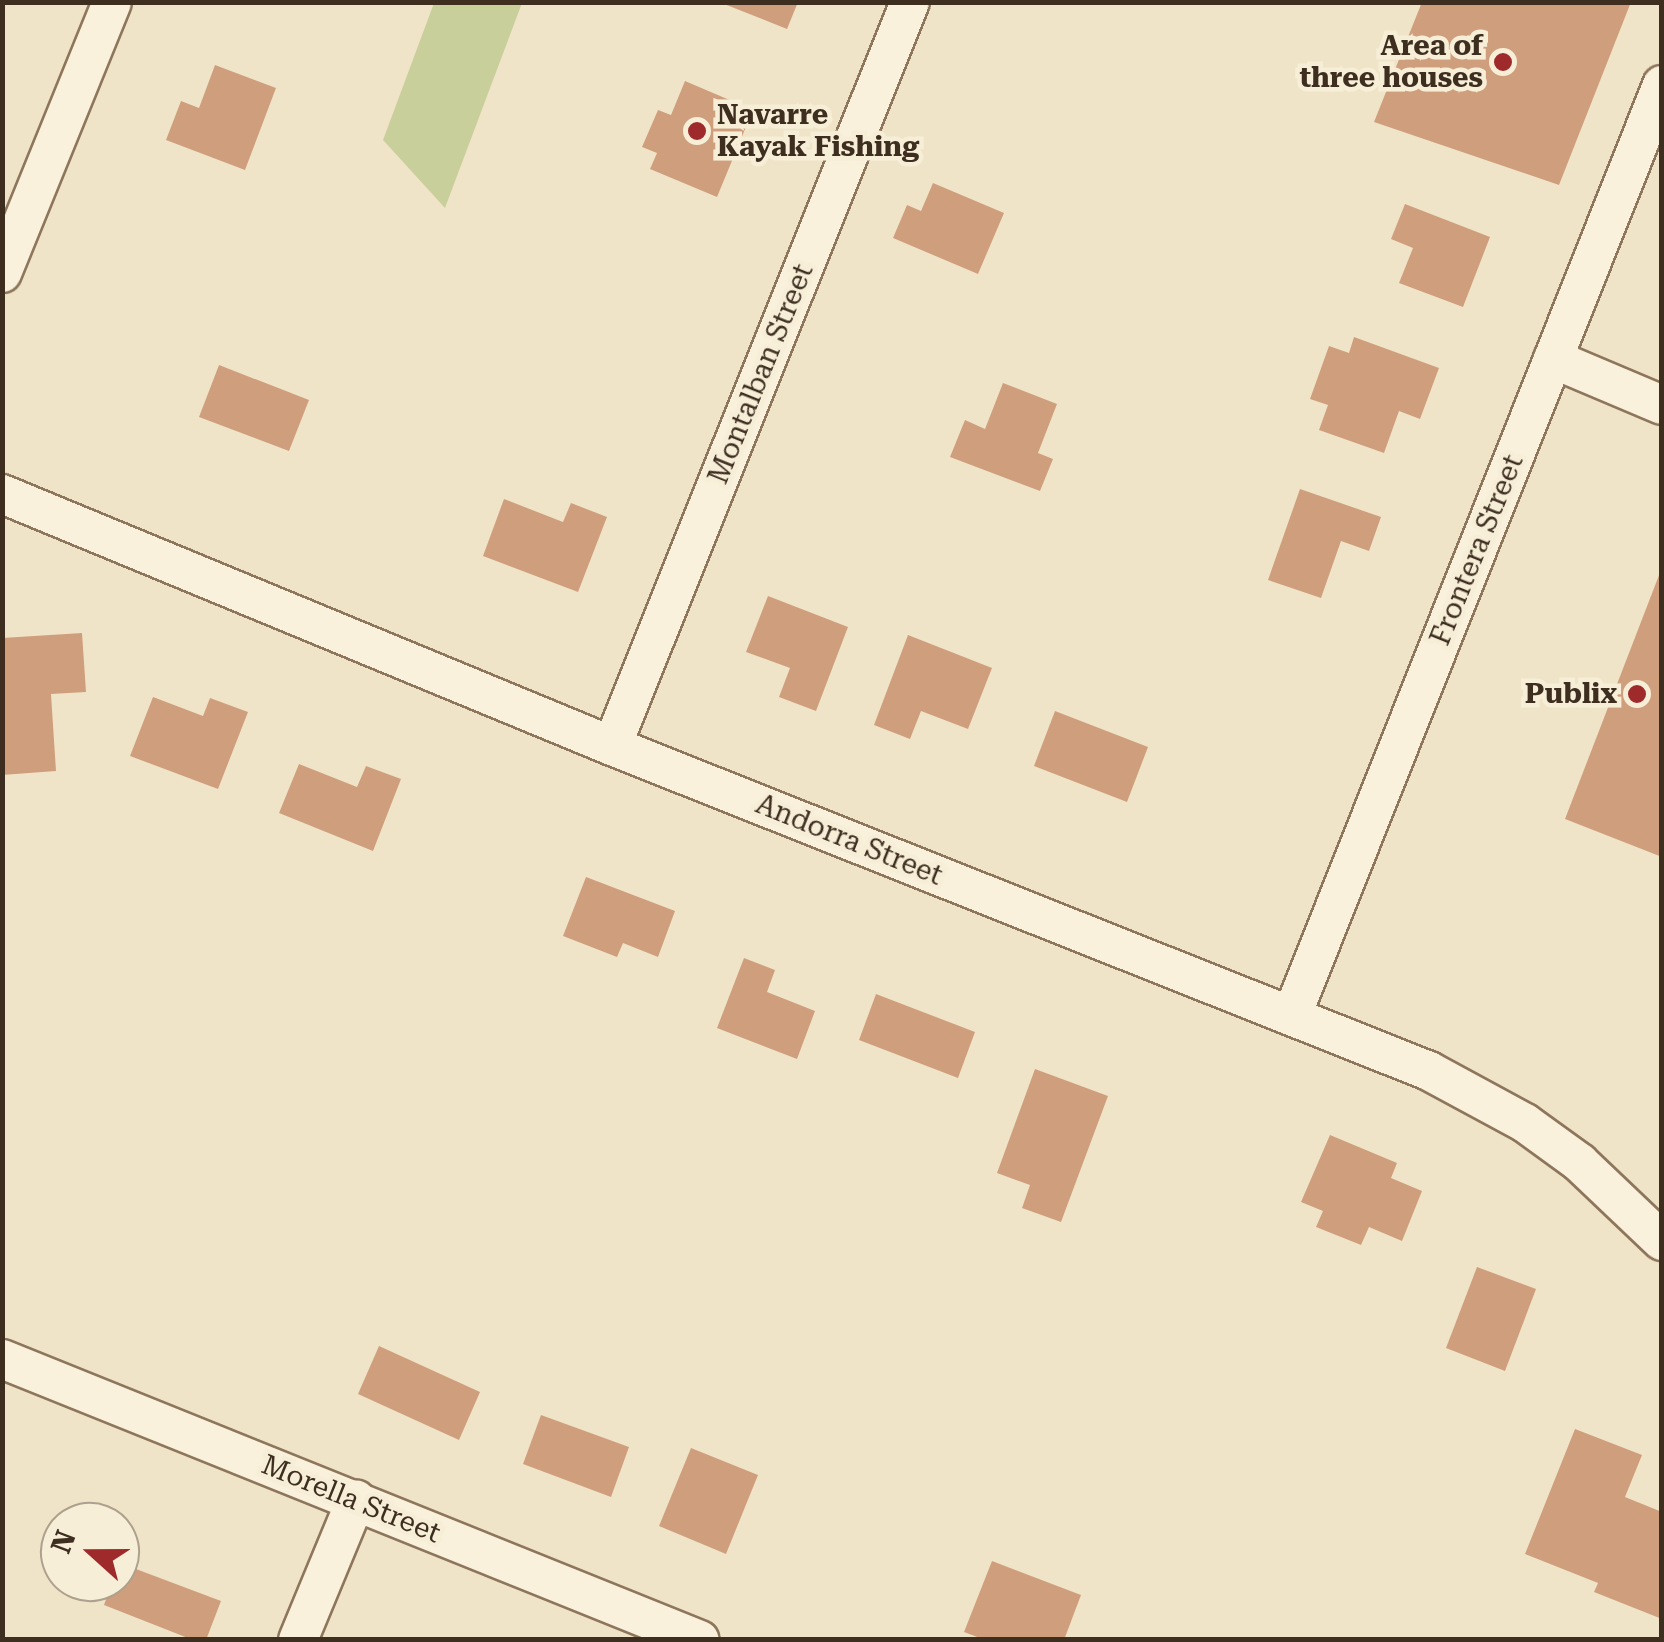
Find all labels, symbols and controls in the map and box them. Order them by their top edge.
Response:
place label: Area of three houses [1300,29,1483,95]
marker: Area of three houses [1492,51,1514,73]
place label: Navarre Kayak Fishing [717,98,919,164]
marker: Navarre Kayak Fishing [686,120,708,142]
street label: Montalban Street [702,259,820,489]
street label: Frontera Street [1424,450,1530,650]
place label: Publix [1525,677,1617,711]
marker: Publix [1626,683,1648,705]
street label: Andorra Street [751,787,947,893]
street label: Morella Street [257,1448,445,1550]
north arrow [40,1502,140,1602]
text: N [44,1526,83,1558]

